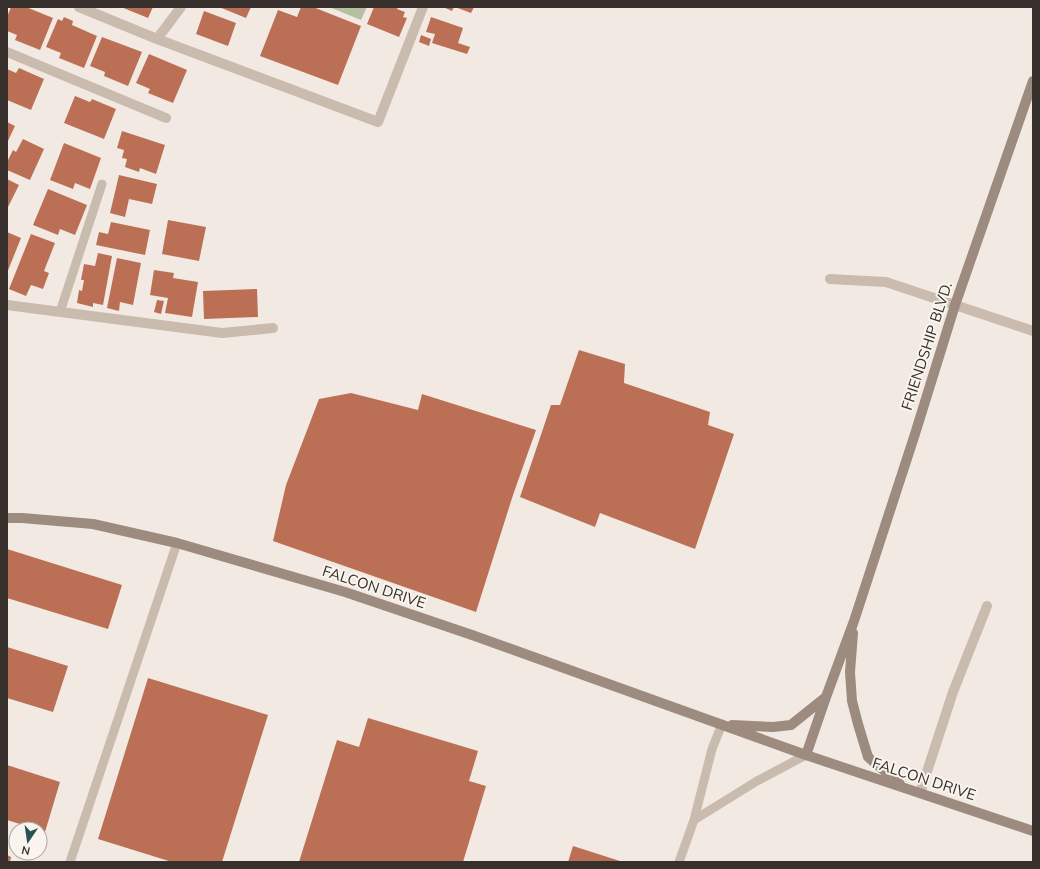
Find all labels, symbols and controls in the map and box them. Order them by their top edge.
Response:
street label: FRIENDSHIP BLVD. [897,279,956,412]
street label: FALCON DRIVE [320,561,428,612]
street label: FALCON DRIVE [870,753,978,804]
north arrow [8,821,48,861]
text: N [20,843,31,858]

